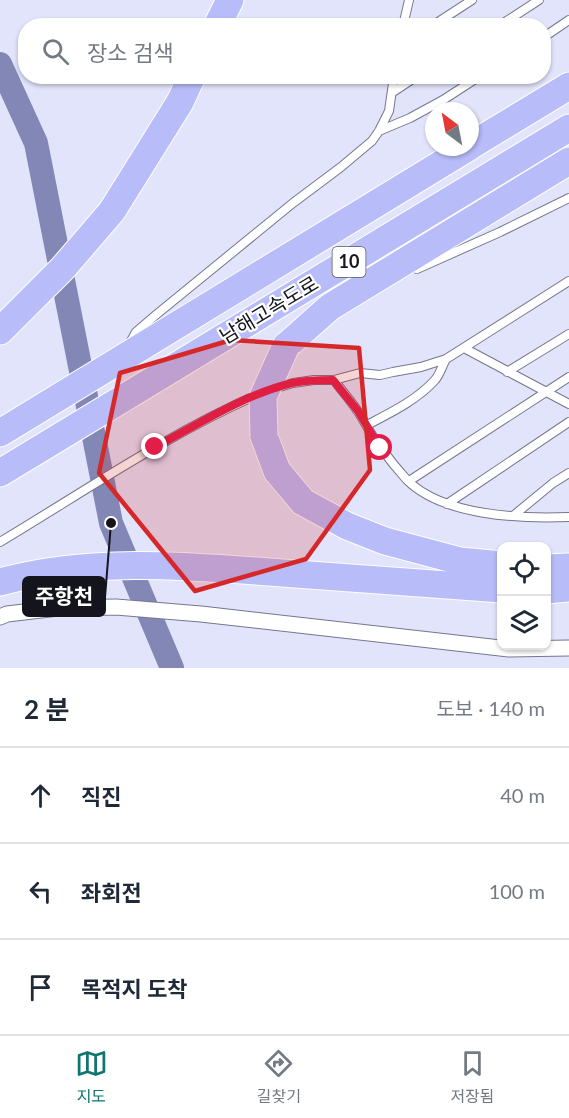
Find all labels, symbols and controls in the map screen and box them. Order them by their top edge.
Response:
search box [18,18,551,84]
icon: search [39,35,72,68]
text: 장소 검색 [87,39,174,66]
north arrow [425,102,479,156]
road number: 10 [332,247,366,277]
street label: 남해고속도로 [215,270,322,348]
route end [141,433,167,459]
route start [366,434,392,460]
map controls [497,542,551,650]
button: locate [497,542,551,596]
callout: 주항천 [23,577,105,616]
text: 주항천 [35,583,93,608]
button: layers [497,596,551,650]
text: 2 분 [24,693,69,725]
text: 도보 · 140 m [436,696,545,720]
icon: ahead [24,779,57,812]
text: 직진 [81,783,121,810]
text: 40 m [500,783,545,807]
icon: left [24,875,57,908]
text: 좌회전 [81,879,142,906]
text: 100 m [489,879,545,903]
icon: arrive [24,971,57,1004]
text: 목적지 도착 [81,975,188,1002]
tab: 지도 [75,1047,108,1107]
tab: 길찾기 [257,1047,301,1107]
tab: 저장됨 [450,1047,494,1107]

